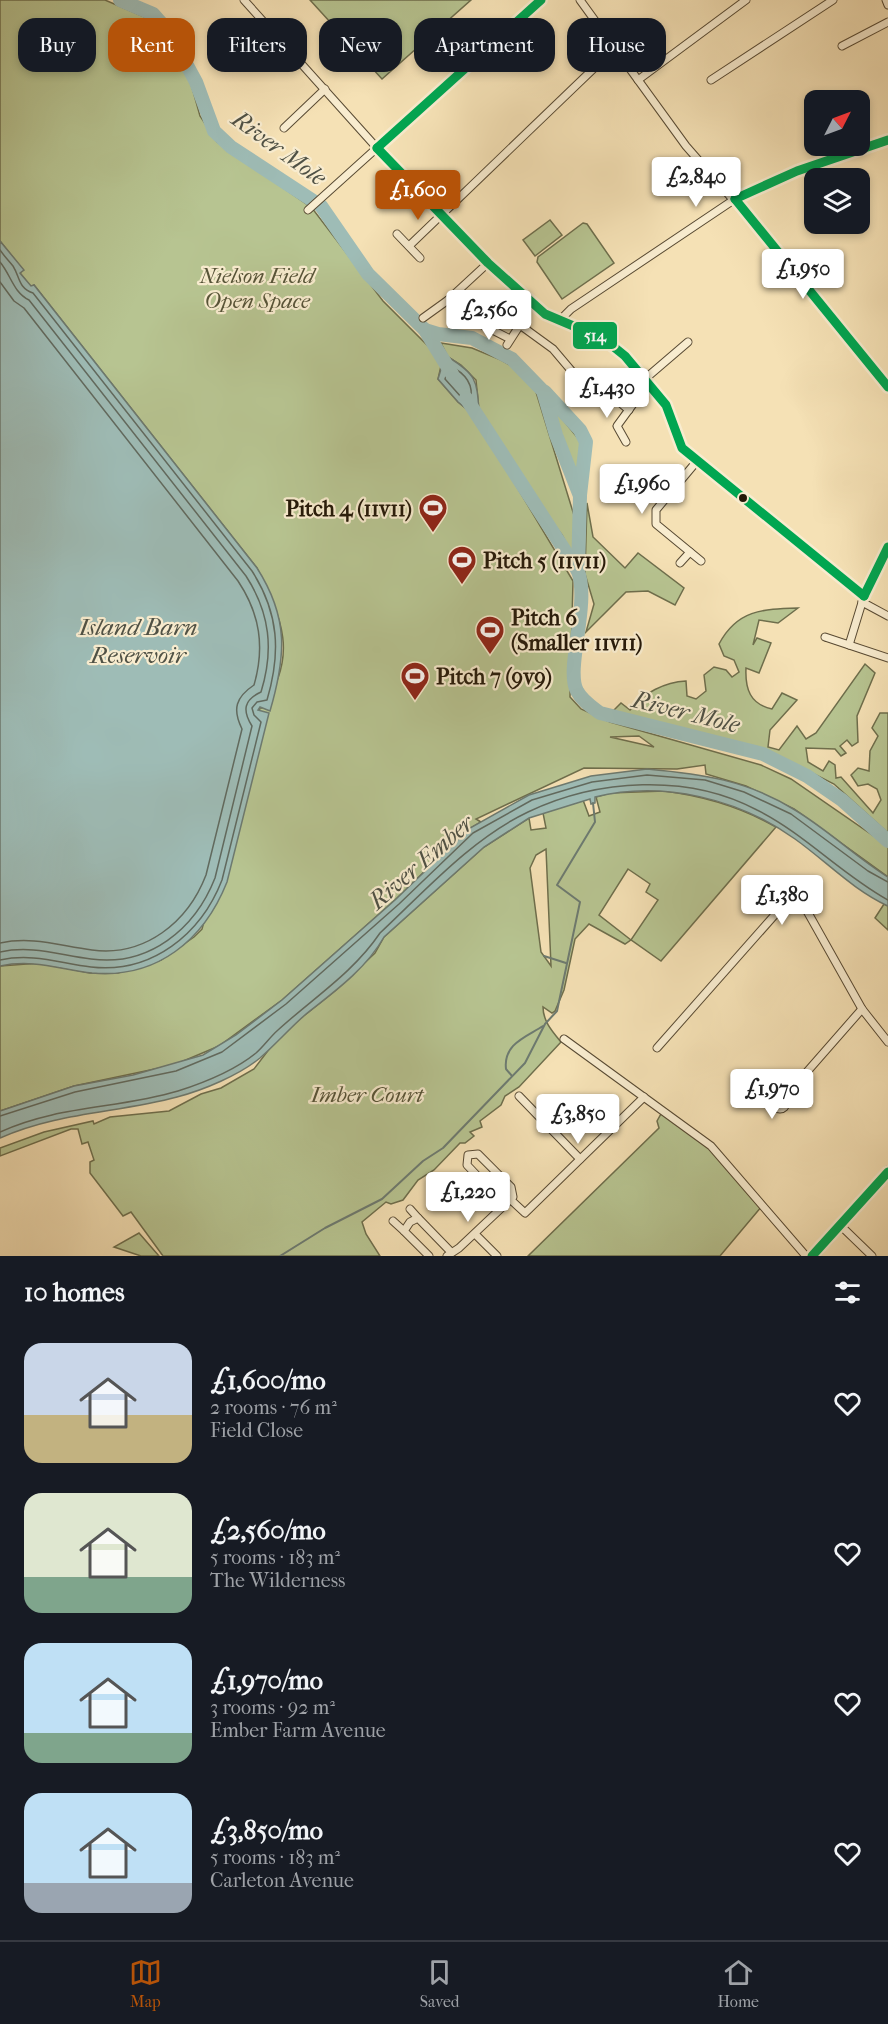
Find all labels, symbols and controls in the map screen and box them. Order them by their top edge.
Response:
chip: Buy [18,18,96,72]
chip: Rent [108,18,195,72]
chip: Filters [207,18,307,72]
chip: New [319,18,402,72]
chip: Apartment [414,18,555,72]
chip: House [567,18,666,72]
north arrow [804,90,870,156]
map controls [804,90,870,234]
water label: River Mole [225,103,332,192]
pin: £2,840 [647,157,745,208]
text: £2,840 [666,165,726,188]
button: layers [804,168,870,234]
pin: £1,600 [369,170,467,221]
text: £1,600 [389,178,447,201]
pin: £1,950 [754,249,852,300]
text: £1,950 [776,257,830,280]
park label: Nielson Field Open Space [199,263,317,314]
pin: £2,560 [440,290,538,341]
text: £2,560 [460,298,518,321]
line badge: 514 [572,321,618,350]
text: 514 [584,326,608,346]
pin: £1,430 [558,368,656,419]
text: £1,430 [579,376,635,399]
pin: £1,960 [593,464,691,515]
text: £1,960 [614,472,670,495]
sports icon: Pitch 4 (11v11) [417,492,449,534]
unlabelled marker [737,492,749,504]
place label: Pitch 4 (11v11) [285,496,412,522]
sports icon: Pitch 5 (11v11) [446,544,478,586]
place label: Pitch 5 (11v11) [483,548,606,574]
place label: Pitch 6 (Smaller 11v11) [511,605,643,656]
water label: Island Barn Reservoir [78,613,197,669]
sports icon: Pitch 6 (Smaller 11v11) [474,614,506,656]
sports icon: Pitch 7 (9v9) [399,660,431,702]
place label: Pitch 7 (9v9) [436,664,552,690]
water label: River Mole [628,685,744,739]
water label: River Ember [361,808,481,916]
pin: £1,380 [733,875,831,926]
text: £1,380 [755,883,809,906]
pin: £1,970 [723,1069,821,1120]
text: £1,970 [744,1077,800,1100]
park label: Imber Court [310,1082,425,1108]
pin: £3,850 [529,1094,627,1145]
text: £3,850 [550,1102,606,1125]
pin: £1,220 [419,1172,517,1223]
text: £1,220 [440,1180,496,1203]
icon: filters [831,1276,864,1309]
text: 10 homes [24,1277,125,1308]
text: £1,600/mo [210,1365,326,1396]
icon: home [72,1367,144,1439]
icon: heart [831,1387,864,1420]
text: 2 rooms · 76 m² [210,1396,337,1419]
text: Field Close [210,1419,303,1442]
text: £2,560/mo [210,1515,326,1546]
icon: home [72,1517,144,1589]
icon: heart [831,1537,864,1570]
text: 5 rooms · 183 m² [210,1546,340,1569]
text: The Wilderness [210,1569,346,1592]
text: £1,970/mo [210,1665,323,1696]
icon: home [72,1667,144,1739]
icon: heart [831,1687,864,1720]
text: 3 rooms · 92 m² [210,1696,335,1719]
text: Ember Farm Avenue [210,1719,386,1742]
text: £3,850/mo [210,1815,323,1846]
icon: home [72,1817,144,1889]
icon: heart [831,1837,864,1870]
text: 5 rooms · 183 m² [210,1846,340,1869]
text: Carleton Avenue [210,1869,354,1892]
tab: Map [129,1956,162,2011]
tab: Saved [420,1956,460,2011]
tab: Home [717,1956,759,2011]

